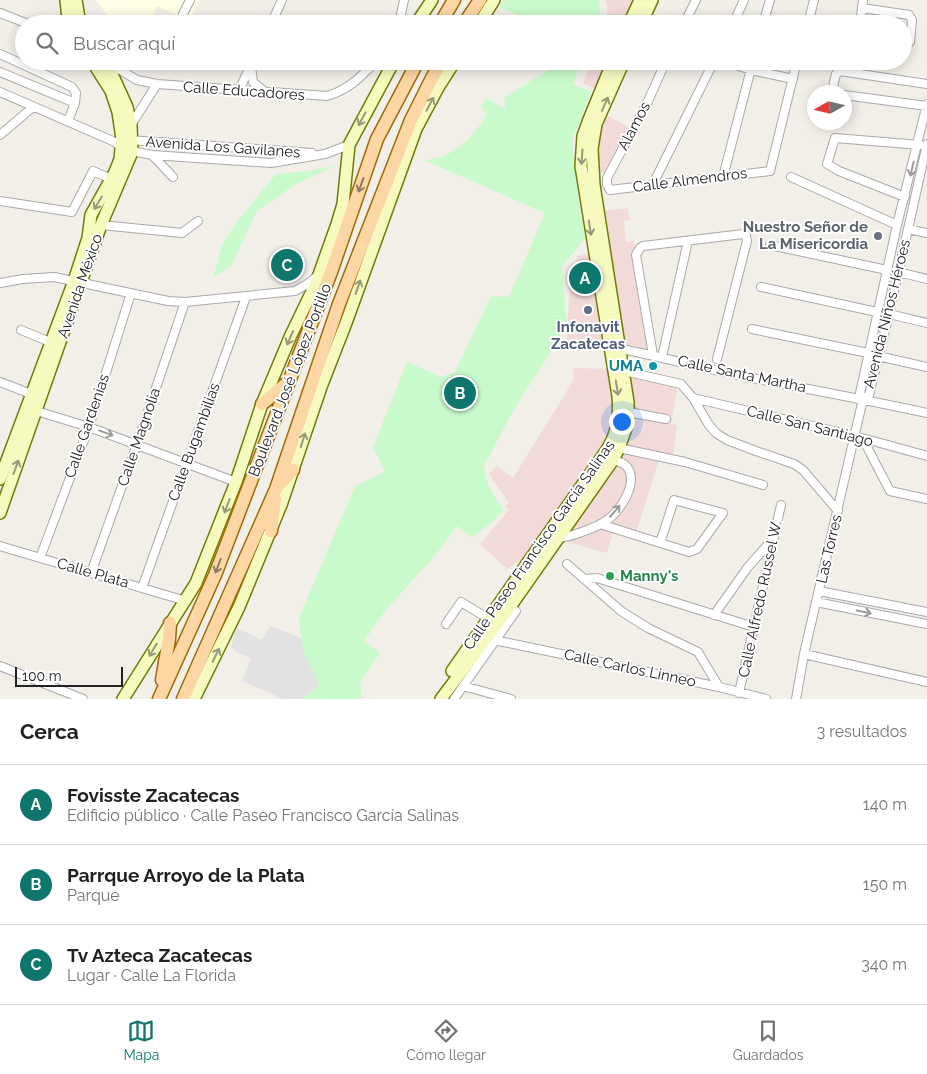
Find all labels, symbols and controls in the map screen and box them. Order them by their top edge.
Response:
search box [15,15,912,70]
icon: search [33,29,61,57]
text: Buscar aquí [73,32,175,54]
street label: Calle Educadores [182,78,306,104]
north arrow [807,85,852,130]
one-way arrow [425,96,435,111]
one-way arrow [601,97,611,112]
street label: Alamos [614,99,654,153]
one-way arrow [357,112,367,127]
street label: Avenida Los Gavilanes [145,133,301,161]
one-way arrow [577,149,586,165]
one-way arrow [907,160,916,176]
street label: Calle Almendros [632,164,748,196]
one-way arrow [356,177,365,192]
one-way arrow [92,195,102,209]
place label: Nuestro Señor de La Misericordia [743,218,868,253]
one-way arrow [586,219,596,235]
marker: Nuestro Señor de La Misericordia [872,230,884,242]
street label: Avenida México [54,231,106,340]
street label: Avenida Niños Héroes [860,238,914,390]
pin: C [271,246,303,284]
pin: A [569,259,601,297]
one-way arrow [354,280,364,296]
street label: Boulevard José López Portillo [245,281,335,479]
marker: Infonavit Zacatecas [582,304,594,316]
place label: Infonavit Zacatecas [551,318,625,353]
one-way arrow [284,330,294,345]
street label: Calle Santa Martha [676,352,808,396]
place label: UMA [609,357,644,375]
marker: UMA [647,360,659,372]
street label: Calle Gardenias [61,372,113,480]
pin: B [444,374,476,412]
one-way arrow [612,379,622,395]
street label: Calle Bugambilias [164,380,224,504]
street label: Calle Magnolia [114,385,164,489]
street label: Calle San Santiago [745,402,875,450]
your location [609,409,635,435]
one-way arrow [98,429,113,438]
one-way arrow [299,433,308,448]
street label: Calle Paseo Francisco García Salinas [459,437,619,653]
one-way arrow [12,460,21,475]
one-way arrow [222,498,231,513]
one-way arrow [610,505,621,518]
street label: Las Torres [812,513,846,585]
street label: Calle Alfredo Russel W. [735,519,785,679]
street label: Calle Plata [55,554,131,592]
one-way arrow [213,558,222,574]
place label: Manny's [620,567,679,585]
marker: Manny's [604,570,616,582]
one-way arrow [856,608,872,617]
one-way arrow [147,642,157,656]
street label: Calle Carlos Linneo [562,645,698,691]
one-way arrow [212,648,221,663]
scale bar [15,664,122,687]
text: 100 m [22,668,62,684]
text: Cerca [20,719,79,744]
text: 3 resultados [817,722,907,741]
text: Fovisste Zacatecas [67,784,240,806]
text: A [31,795,41,814]
text: 140 m [863,795,907,814]
text: Edificio público · Calle Paseo Francisco García Salinas [67,806,459,825]
text: Parrque Arroyo de la Plata [67,864,305,886]
text: B [31,875,41,894]
text: 150 m [863,875,907,894]
text: Parque [67,886,120,905]
text: Tv Azteca Zacatecas [67,944,252,966]
text: C [31,955,41,974]
text: 340 m [861,955,907,974]
text: Lugar · Calle La Florida [67,966,236,985]
tab: Mapa [123,1017,159,1063]
tab: Cómo llegar [406,1017,486,1063]
tab: Guardados [733,1017,804,1063]

